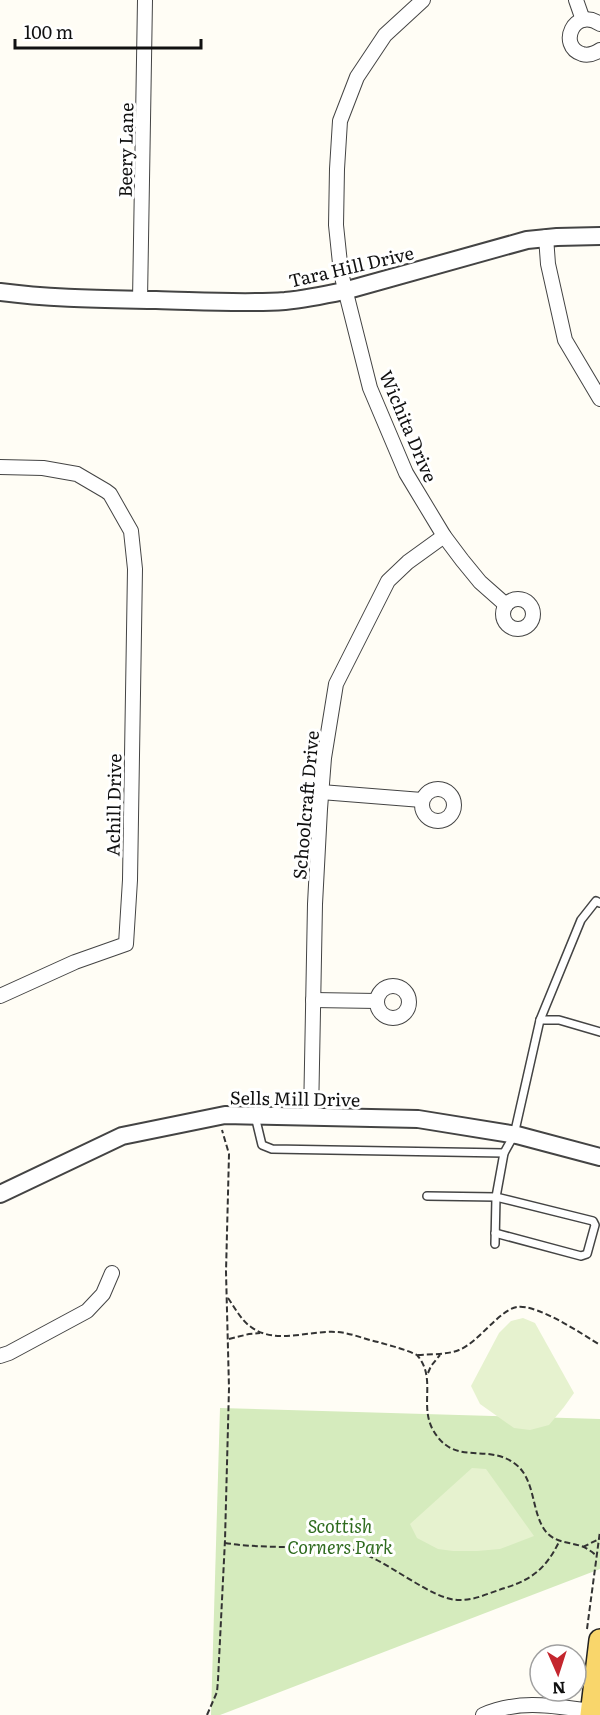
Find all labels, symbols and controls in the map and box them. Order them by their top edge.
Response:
scale bar [15,12,201,50]
text: 100 m [24,18,73,45]
street label: Beery Lane [111,102,139,198]
street label: Tara Hill Drive [286,239,416,293]
street label: Wichita Drive [373,366,445,486]
street label: Schoolcraft Drive [285,729,325,881]
street label: Achill Drive [99,753,127,857]
street label: Sells Mill Drive [230,1083,360,1113]
park label: Scottish Corners Park [287,1512,393,1560]
north arrow [528,1643,588,1703]
text: N [551,1677,566,1701]

